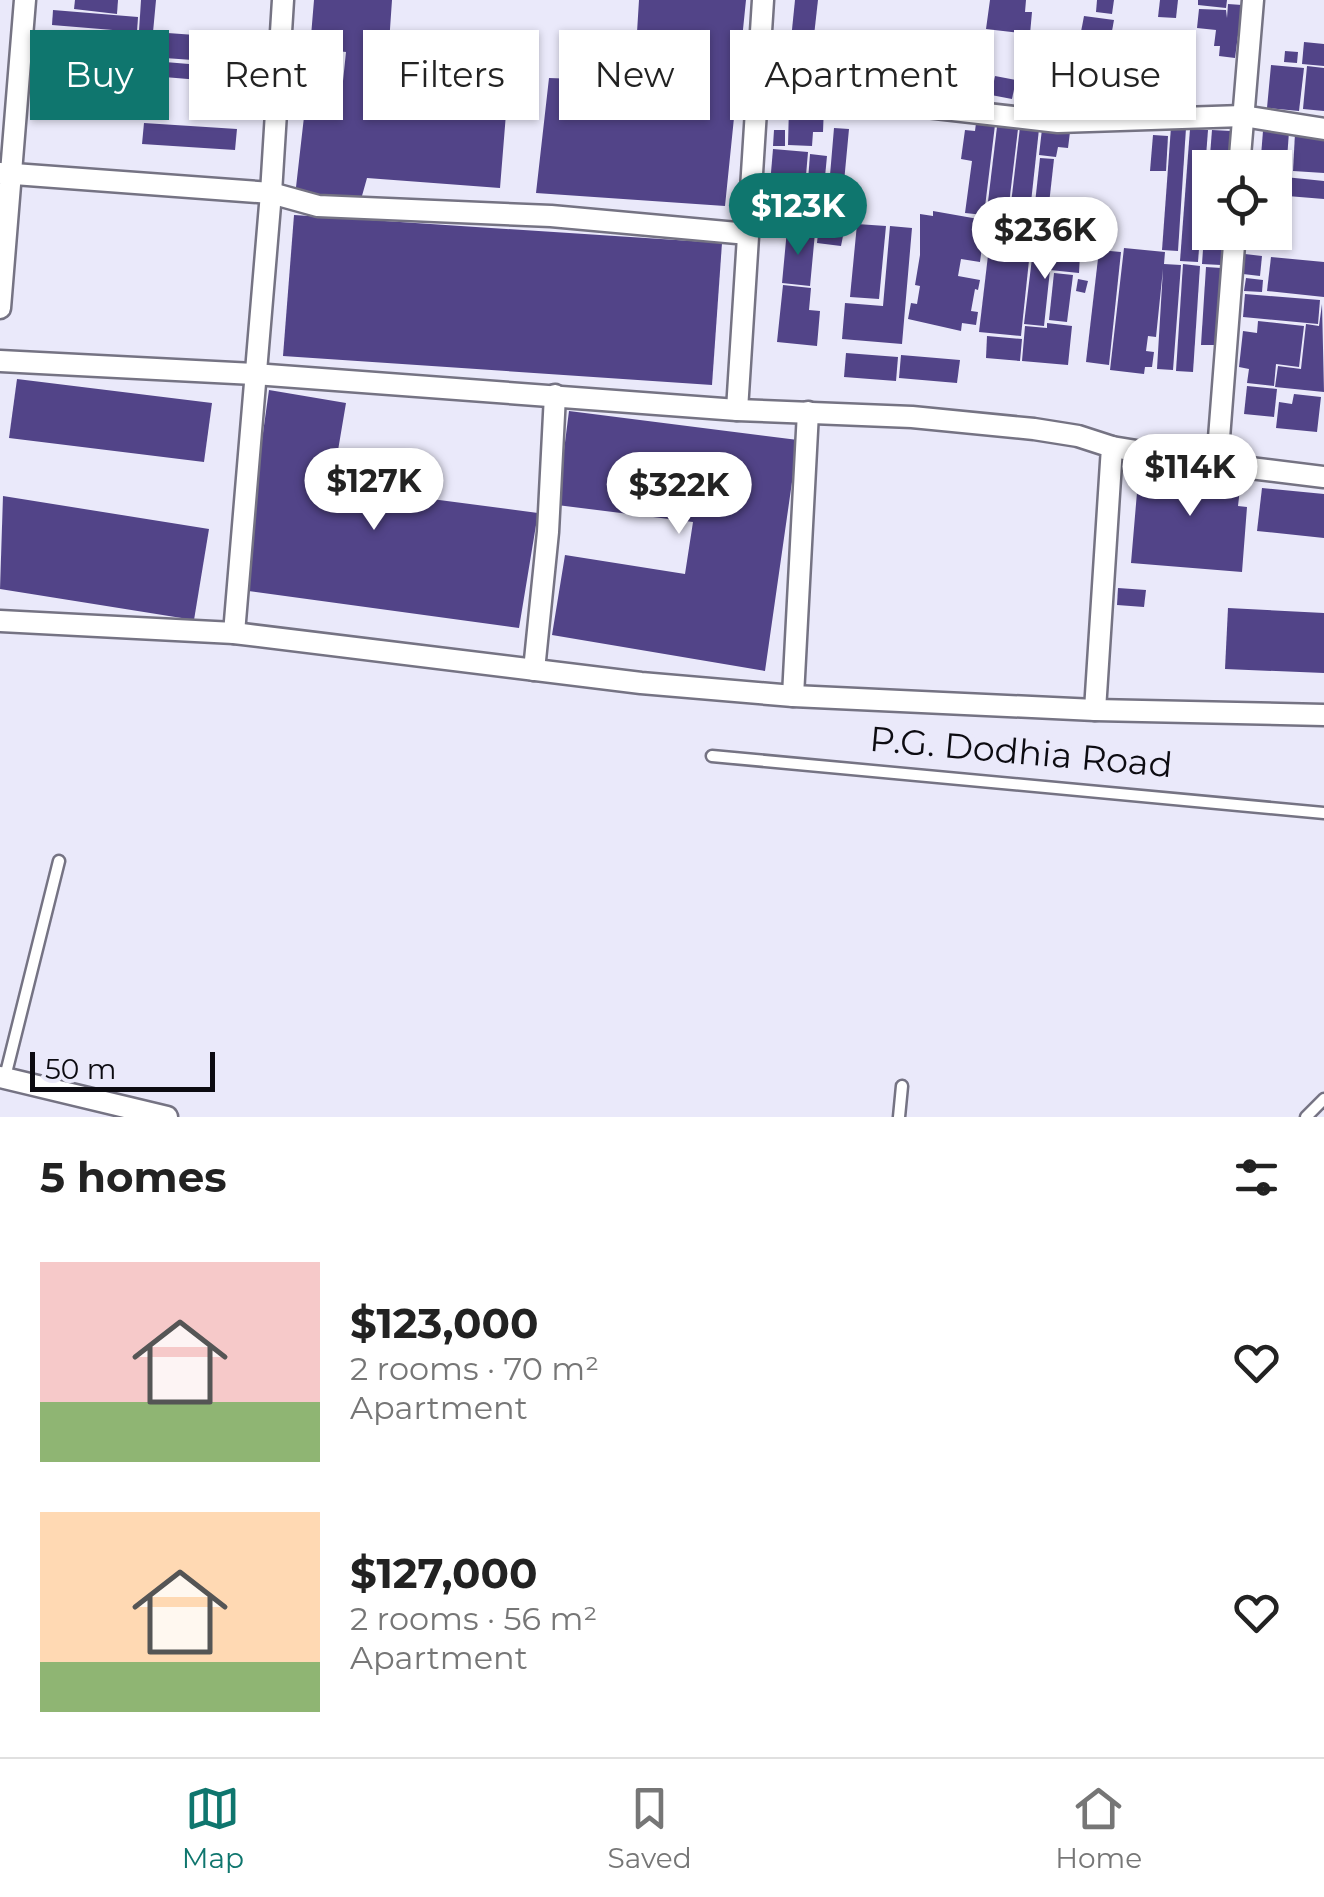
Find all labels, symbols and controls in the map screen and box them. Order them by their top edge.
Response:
chip: Buy [30,30,169,120]
chip: Rent [189,30,343,120]
chip: Filters [363,30,539,120]
chip: New [559,30,710,120]
chip: Apartment [730,30,994,120]
chip: House [1014,30,1196,120]
map controls [1192,150,1292,250]
button: locate [1192,150,1292,250]
pin: $123K [728,173,868,258]
text: $123K [751,186,845,225]
pin: $236K [975,197,1115,282]
text: $236K [994,210,1096,249]
pin: $114K [1120,434,1260,519]
text: $114K [1145,447,1235,486]
pin: $127K [304,448,444,533]
pin: $322K [609,452,749,537]
text: $127K [326,461,422,500]
text: $322K [629,465,729,504]
street label: P.G. Dodhia Road [868,717,1174,786]
scale bar [30,1047,215,1092]
text: 50 m [45,1052,116,1086]
icon: filters [1229,1150,1284,1205]
text: 5 homes [40,1151,227,1203]
text: $123,000 [350,1297,539,1349]
icon: home [120,1302,240,1422]
icon: heart [1229,1335,1284,1390]
text: 2 rooms · 70 m² [350,1349,599,1388]
text: Apartment [350,1388,528,1427]
text: $127,000 [350,1547,538,1599]
icon: home [120,1552,240,1672]
icon: heart [1229,1585,1284,1640]
text: 2 rooms · 56 m² [350,1599,597,1638]
text: Apartment [350,1638,528,1677]
tab: Map [182,1781,244,1875]
tab: Saved [608,1781,692,1875]
tab: Home [1055,1781,1142,1875]

